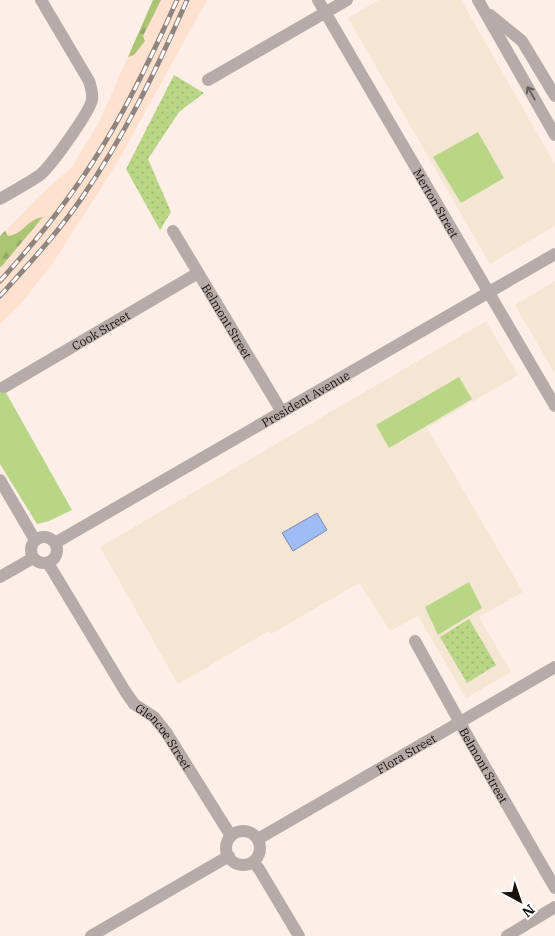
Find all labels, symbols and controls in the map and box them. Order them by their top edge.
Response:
one-way arrow [525,87,535,101]
street label: Merton Street [410,166,463,240]
street label: Belmont Street [199,281,255,361]
street label: Cook Street [69,307,132,353]
street label: President Avenue [258,367,352,430]
street label: Glencoe Street [133,700,195,772]
street label: Belmont Street [456,725,512,806]
street label: Flora Street [374,730,438,776]
north arrow [495,876,545,926]
text: N [518,901,538,921]

